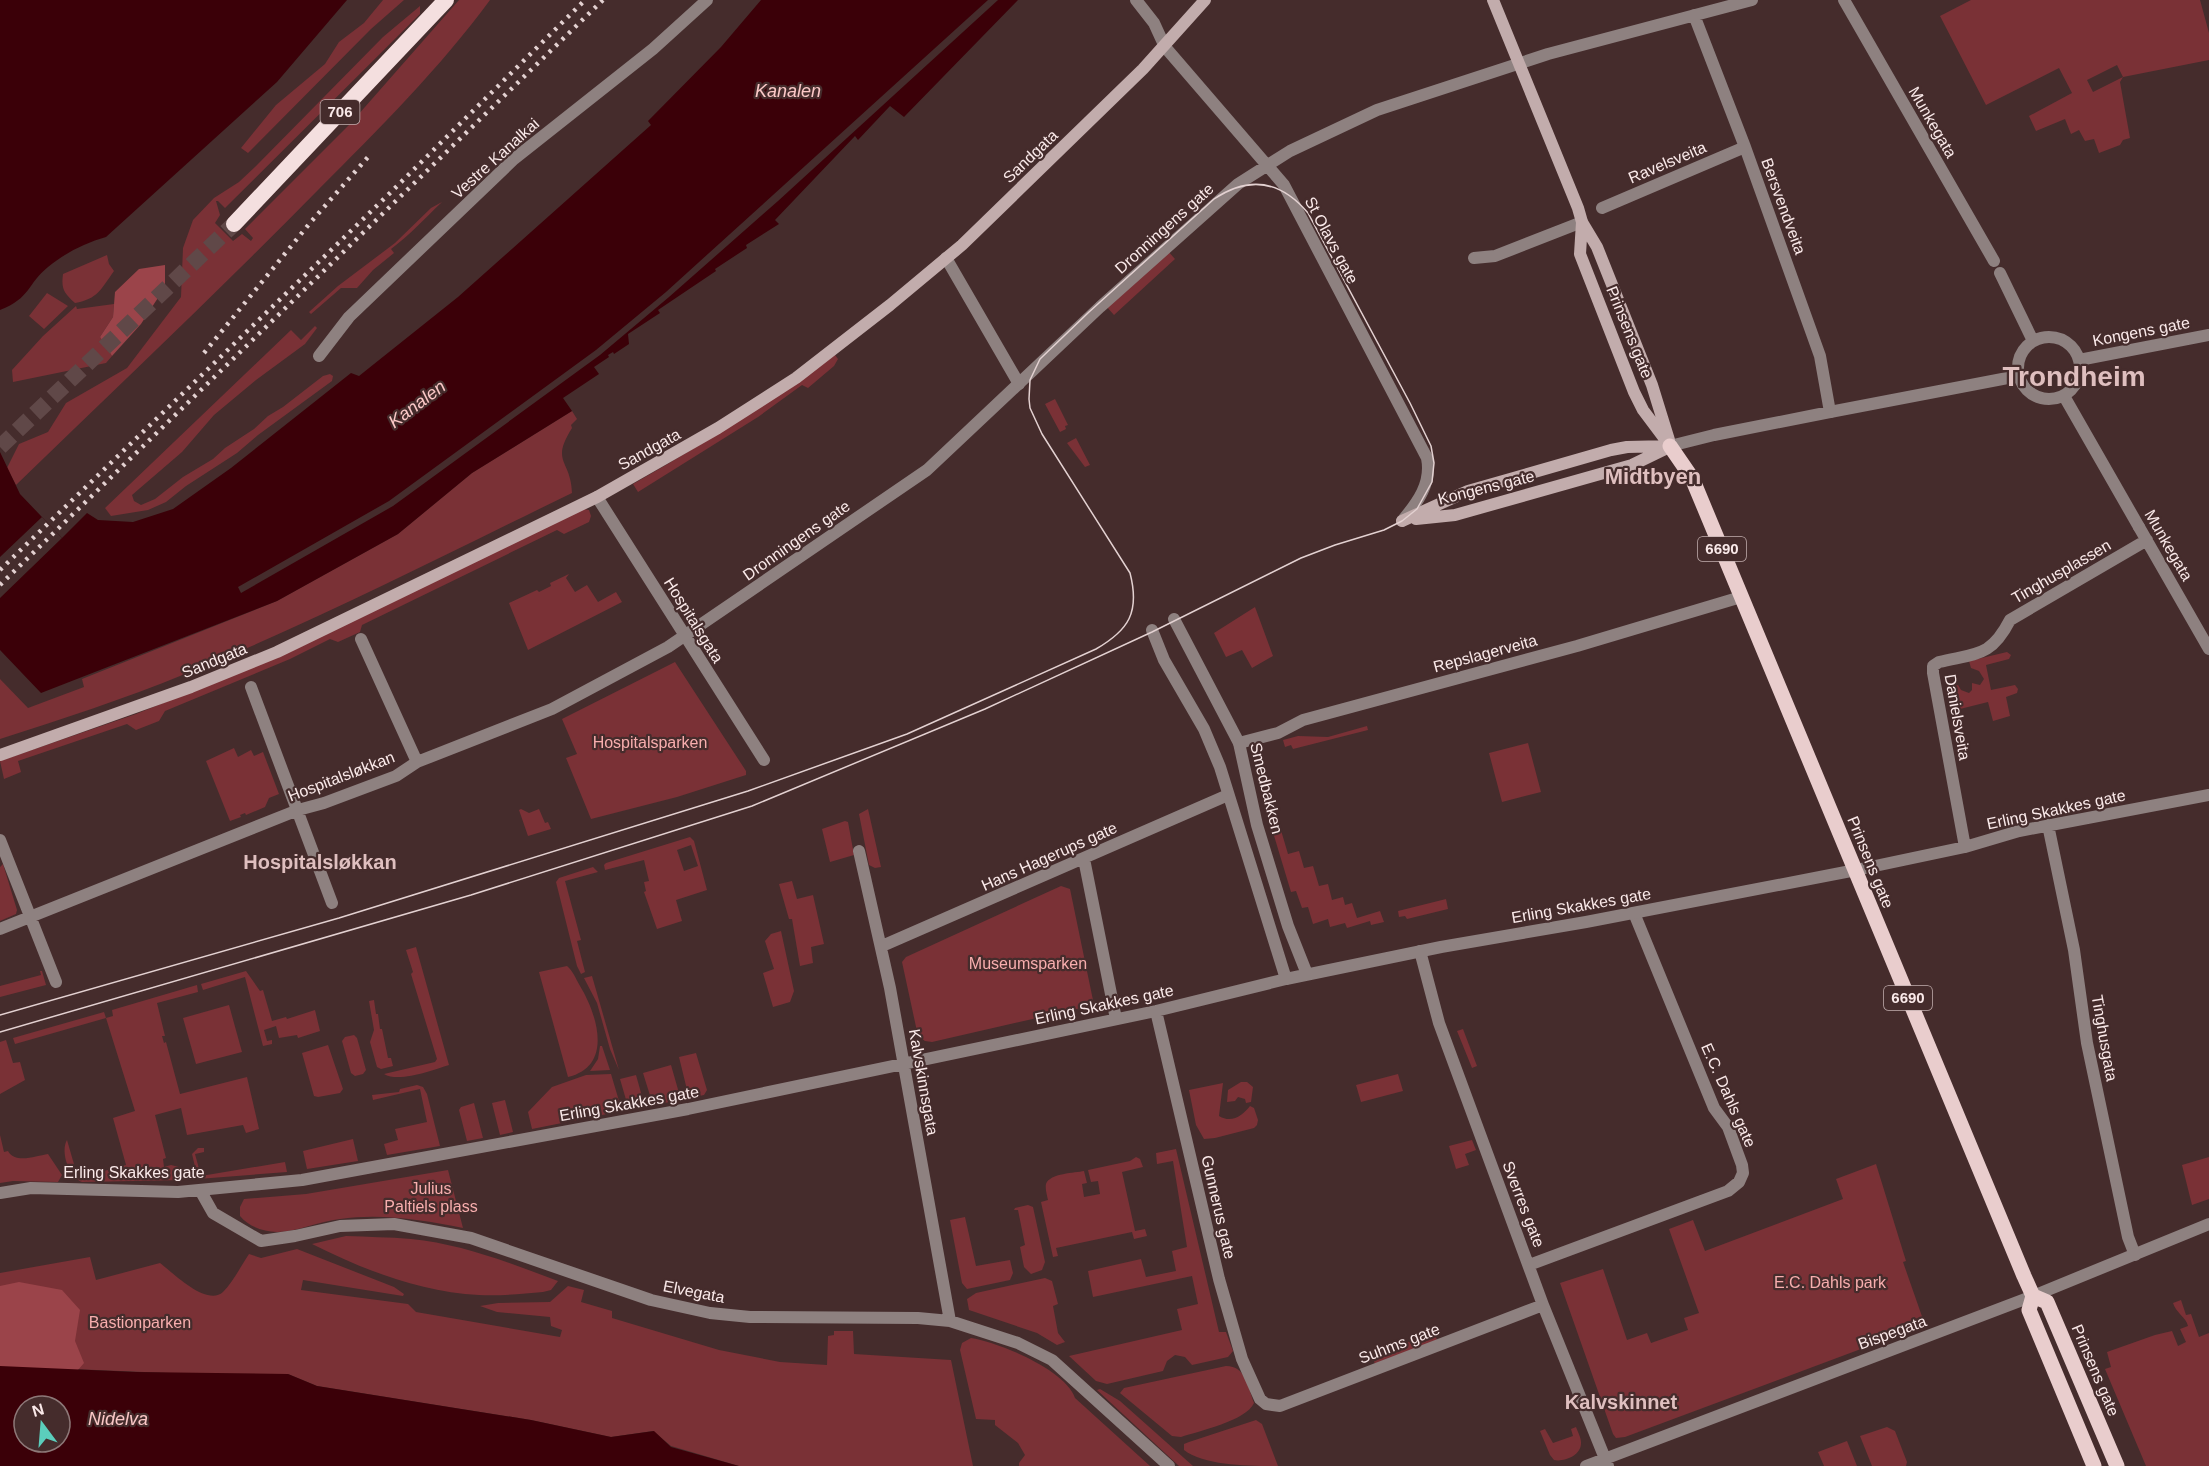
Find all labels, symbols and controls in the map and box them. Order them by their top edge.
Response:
water label: Kanalen [755,81,821,101]
street label: Munkegata [1905,84,1960,161]
road number: 706 [320,100,360,124]
street label: Vestre Kanalkai [448,115,542,202]
street label: Sandgata [1000,126,1061,186]
street label: Ravelsveita [1626,138,1709,186]
street label: Bersvendveita [1758,156,1809,257]
street label: Dronningens gate [1112,180,1217,277]
street label: St Olavs gate [1302,194,1362,287]
street label: Prinsens gate [1603,284,1656,381]
street label: Kongens gate [2091,314,2191,349]
district label: Trondheim [2002,361,2146,392]
water label: Kanalen [385,376,449,432]
street label: Sandgata [615,425,683,473]
district label: Midtbyen [1605,464,1701,489]
street label: Kongens gate [1436,467,1536,508]
street label: Dronningens gate [740,497,853,584]
street label: Munkegata [2141,507,2196,584]
street label: Tinghusplassen [2009,536,2114,607]
road number: 6690 [1698,537,1746,561]
street label: Hospitalsgata [661,575,727,666]
street label: Repslagerveita [1431,631,1539,676]
street label: Sandgata [179,640,249,681]
street label: Danielsveita [1942,673,1973,762]
park label: Hospitalsparken [593,734,707,751]
street label: Smedbakken [1247,741,1286,835]
street label: Hospitalsløkkan [285,748,397,805]
street label: Erling Skakkes gate [1985,786,2127,833]
street label: Prinsens gate [1844,814,1897,911]
street label: Hans Hagerups gate [979,819,1120,894]
district label: Hospitalsløkkan [243,851,397,873]
street label: Erling Skakkes gate [1510,885,1652,926]
park label: Museumsparken [969,955,1087,972]
street label: Erling Skakkes gate [1033,981,1175,1028]
road number: 6690 [1884,986,1932,1010]
street label: Tinghusgata [2089,994,2120,1083]
street label: Kalvskinnsgata [906,1028,941,1137]
street label: E.C. Dahls gate [1698,1041,1759,1150]
street label: Erling Skakkes gate [558,1083,700,1124]
street label: Gunnerus gate [1198,1154,1239,1261]
street label: Sverres gate [1499,1159,1548,1250]
street label: Erling Skakkes gate [63,1164,205,1181]
park label: Julius Paltiels plass [384,1180,478,1215]
park label: E.C. Dahls park [1774,1274,1887,1291]
street label: Elvegata [662,1277,726,1306]
street label: Bispegata [1856,1312,1929,1353]
park label: Bastionparken [89,1314,191,1331]
street label: Suhms gate [1356,1320,1442,1367]
street label: Prinsens gate [2069,1322,2123,1419]
district label: Kalvskinnet [1565,1391,1677,1413]
north arrow [12,1394,72,1454]
text: N [30,1400,46,1420]
water label: Nidelva [88,1409,148,1429]

